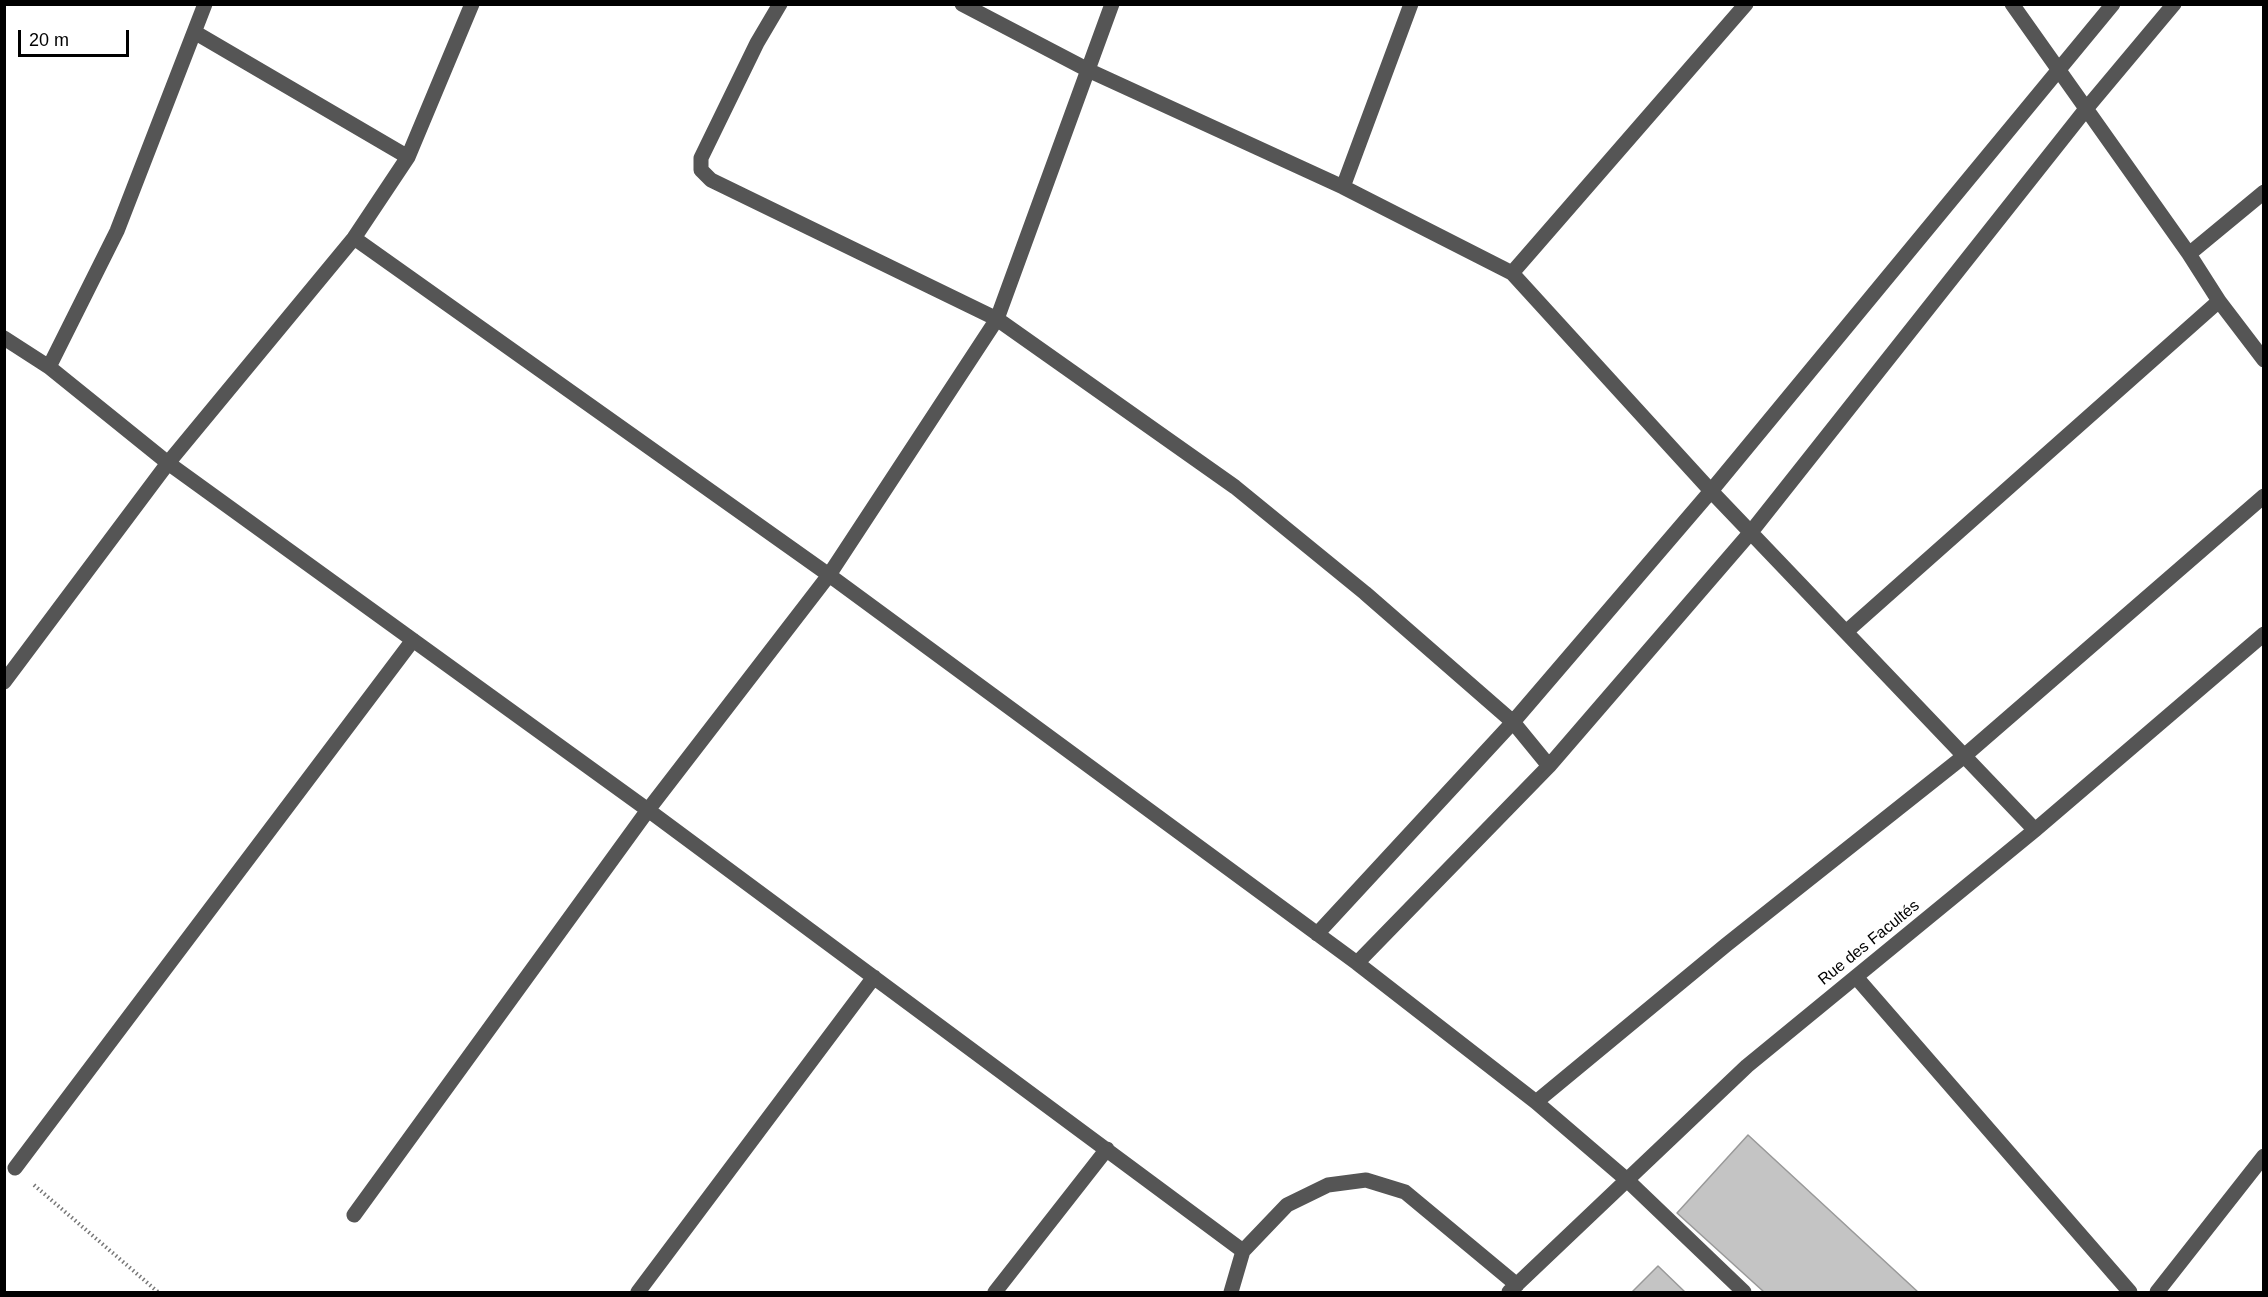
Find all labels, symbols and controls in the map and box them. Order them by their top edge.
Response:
scale bar [21,18,132,56]
text: 20 m [29,30,69,50]
street label: Rue des Facultés [1815,896,1923,990]

